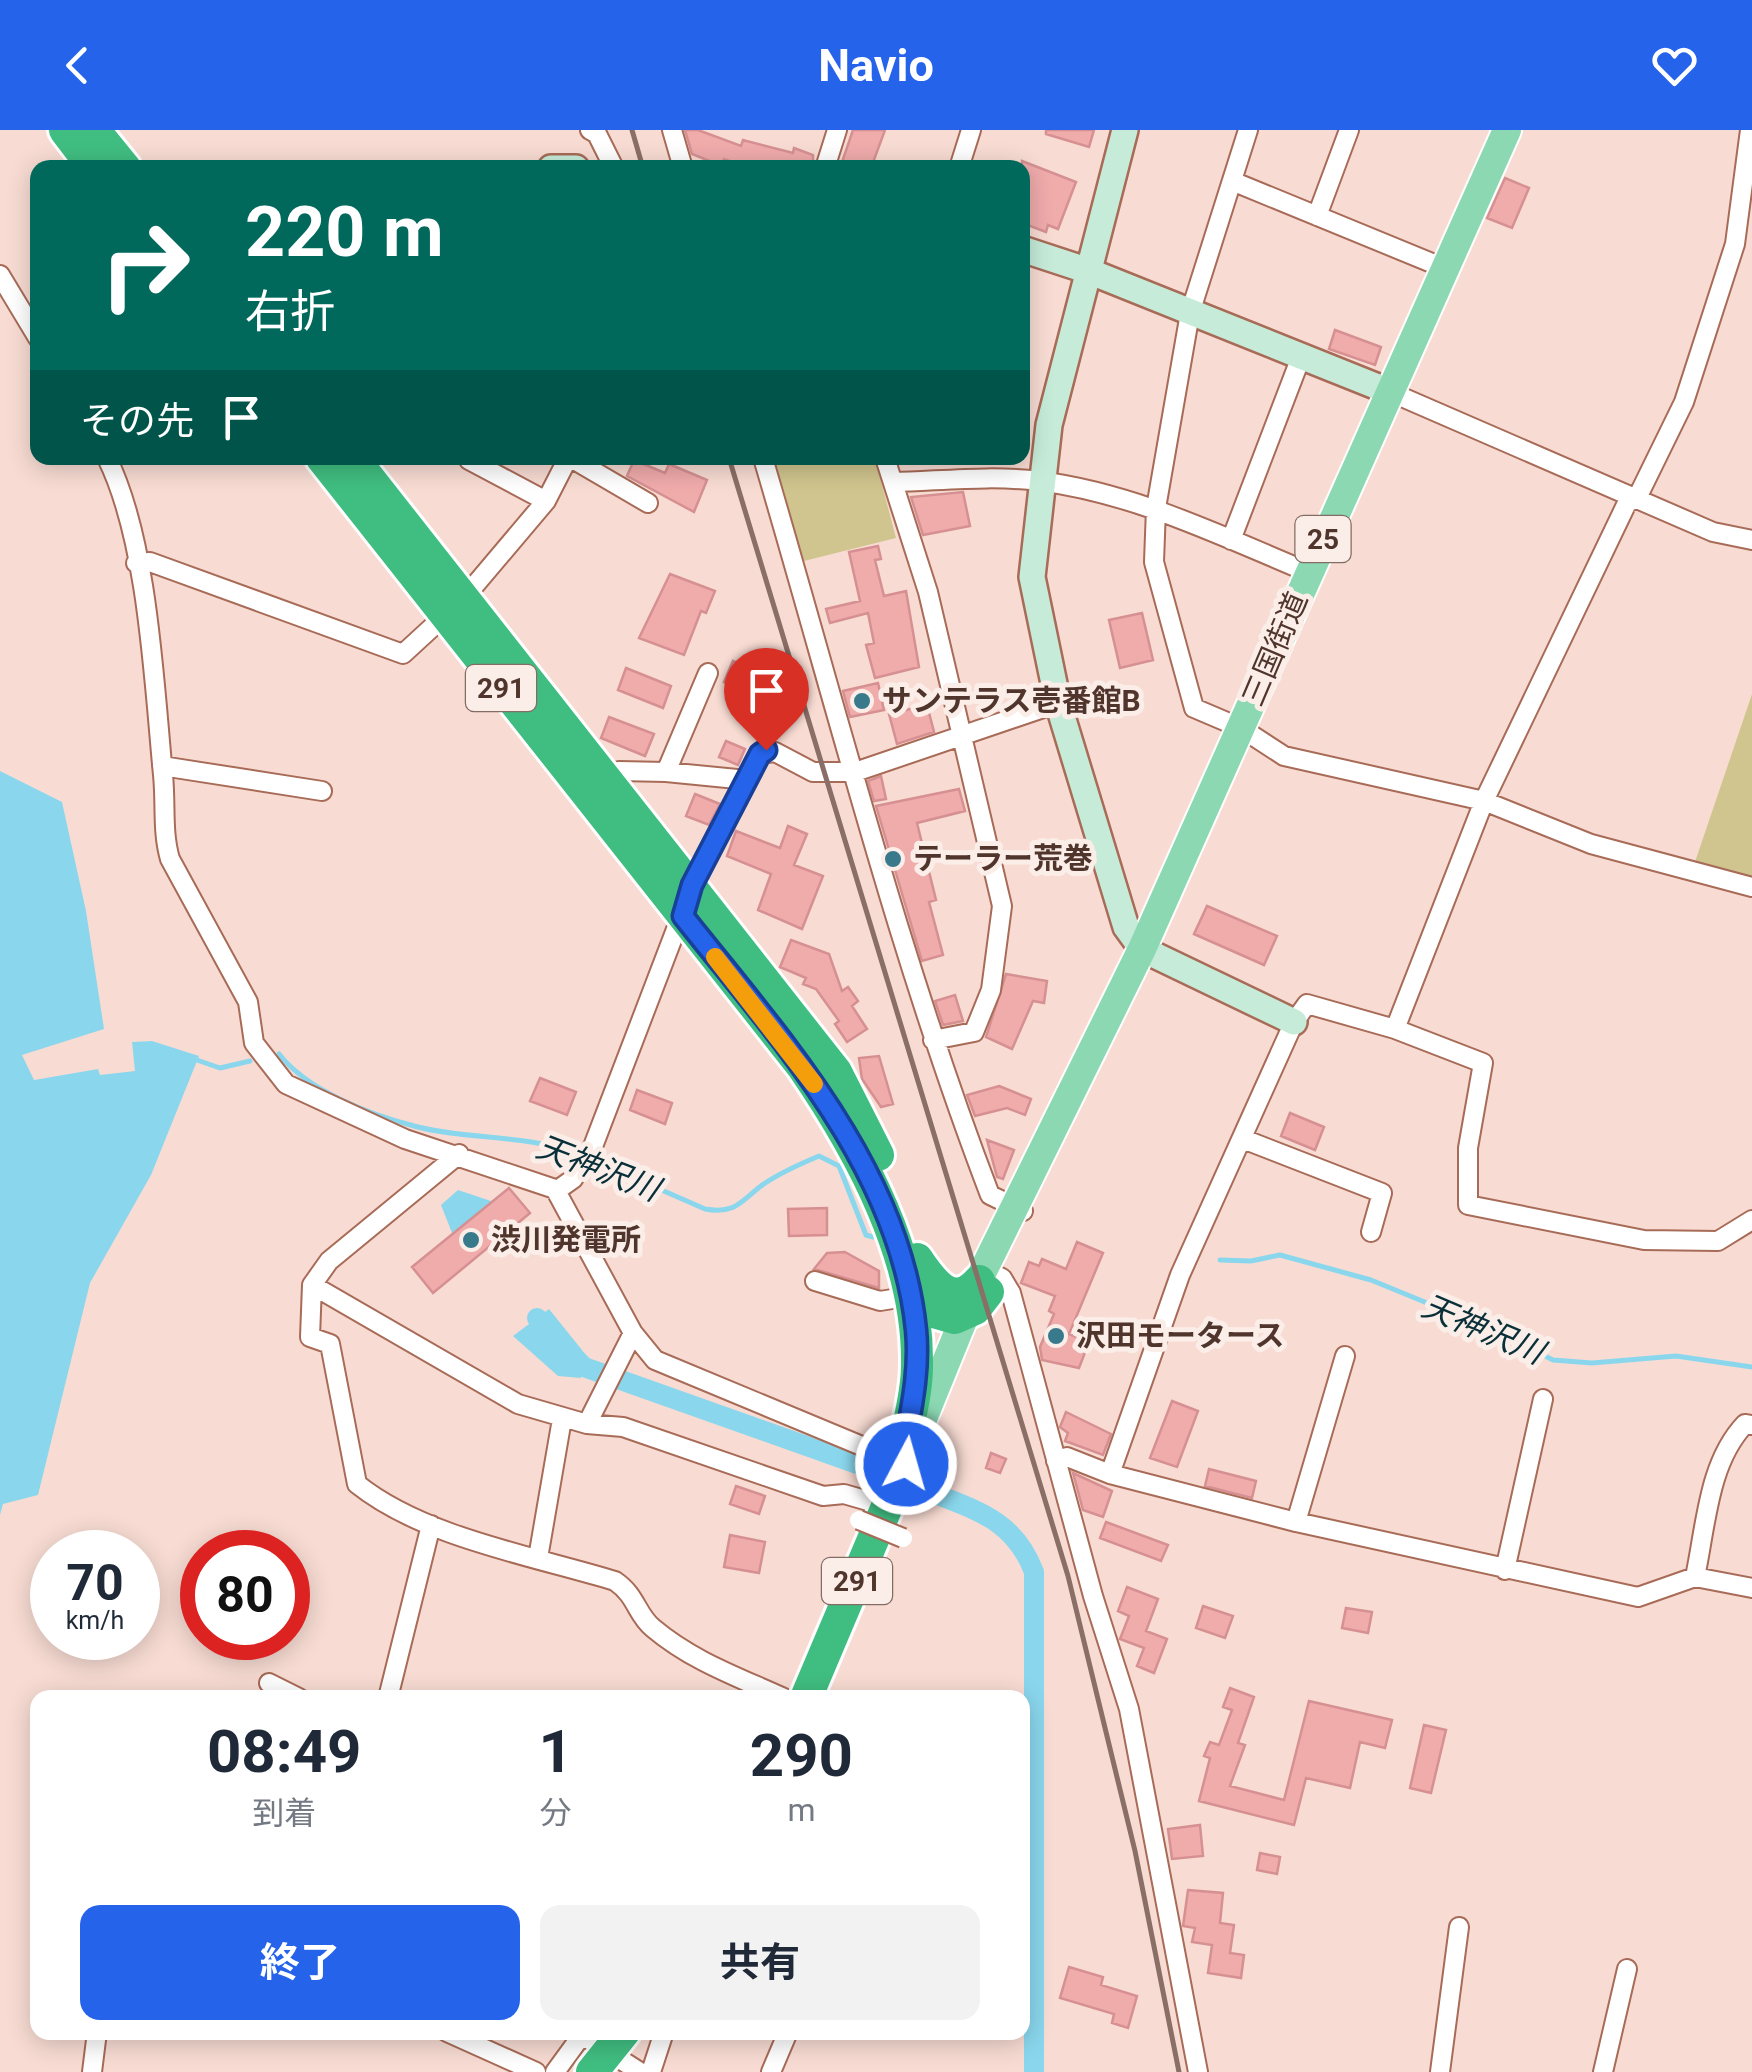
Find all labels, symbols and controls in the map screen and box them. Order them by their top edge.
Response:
icon: back [50,38,105,93]
icon: heart [1647,38,1702,93]
text: Navio [818,39,934,92]
text: 220 m [245,191,444,273]
icon: right [80,200,210,330]
text: 右折 [245,285,335,338]
icon: arrive [214,390,269,445]
text: その先 [80,399,194,443]
road number: 25 [1296,516,1350,562]
street label: 三国街道 [1235,587,1314,711]
pin [724,648,809,751]
icon: arrive [739,663,794,718]
road number: 291 [466,665,536,711]
place label: サンテラス壱番館B [882,683,1141,718]
marker: サンテラス壱番館B [851,690,873,712]
place label: テーラー荒巻 [913,841,1093,876]
marker: テーラー荒巻 [882,848,904,870]
water label: 天神沢川 [531,1127,667,1210]
place label: 渋川発電所 [491,1222,641,1257]
marker: 渋川発電所 [460,1229,482,1251]
water label: 天神沢川 [1417,1287,1552,1373]
place label: 沢田モータース [1076,1318,1285,1353]
marker: 沢田モータース [1045,1325,1067,1347]
position arrow [854,1412,958,1516]
speed limit sign: 80 [180,1530,310,1660]
text: 70 [66,1554,124,1612]
road number: 291 [822,1558,892,1604]
text: km/h [66,1606,124,1635]
text: 08:49 [207,1716,362,1787]
text: 1 [538,1716,573,1787]
text: 290 [750,1720,853,1791]
text: m [787,1791,815,1829]
text: 到着 [252,1794,316,1832]
text: 分 [540,1794,572,1832]
button: 終了 [80,1905,520,2020]
button: 共有 [540,1905,980,2020]

